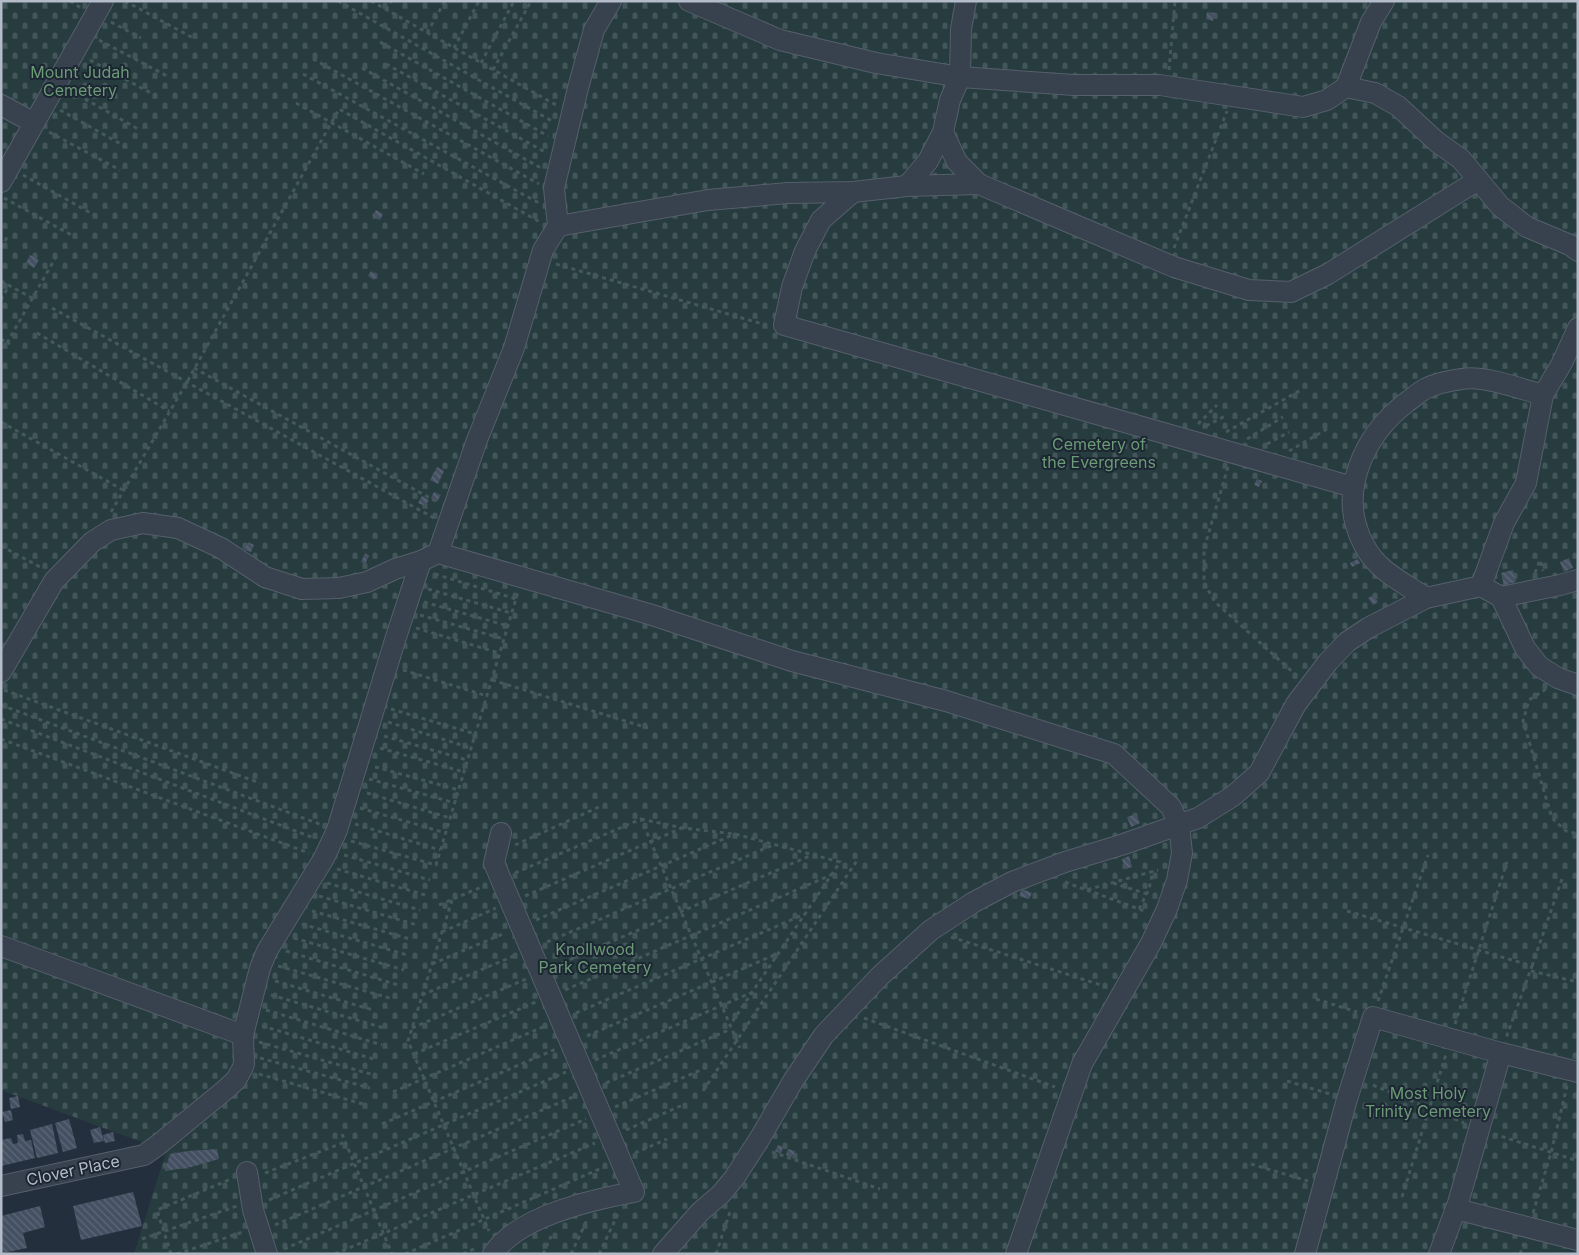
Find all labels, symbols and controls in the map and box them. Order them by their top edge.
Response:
park label: Mount Judah Cemetery [30,62,130,100]
park label: Cemetery of the Evergreens [1042,434,1156,472]
park label: Knollwood Park Cemetery [539,939,651,977]
park label: Most Holy Trinity Cemetery [1365,1083,1491,1121]
street label: Clover Place [24,1150,122,1190]

